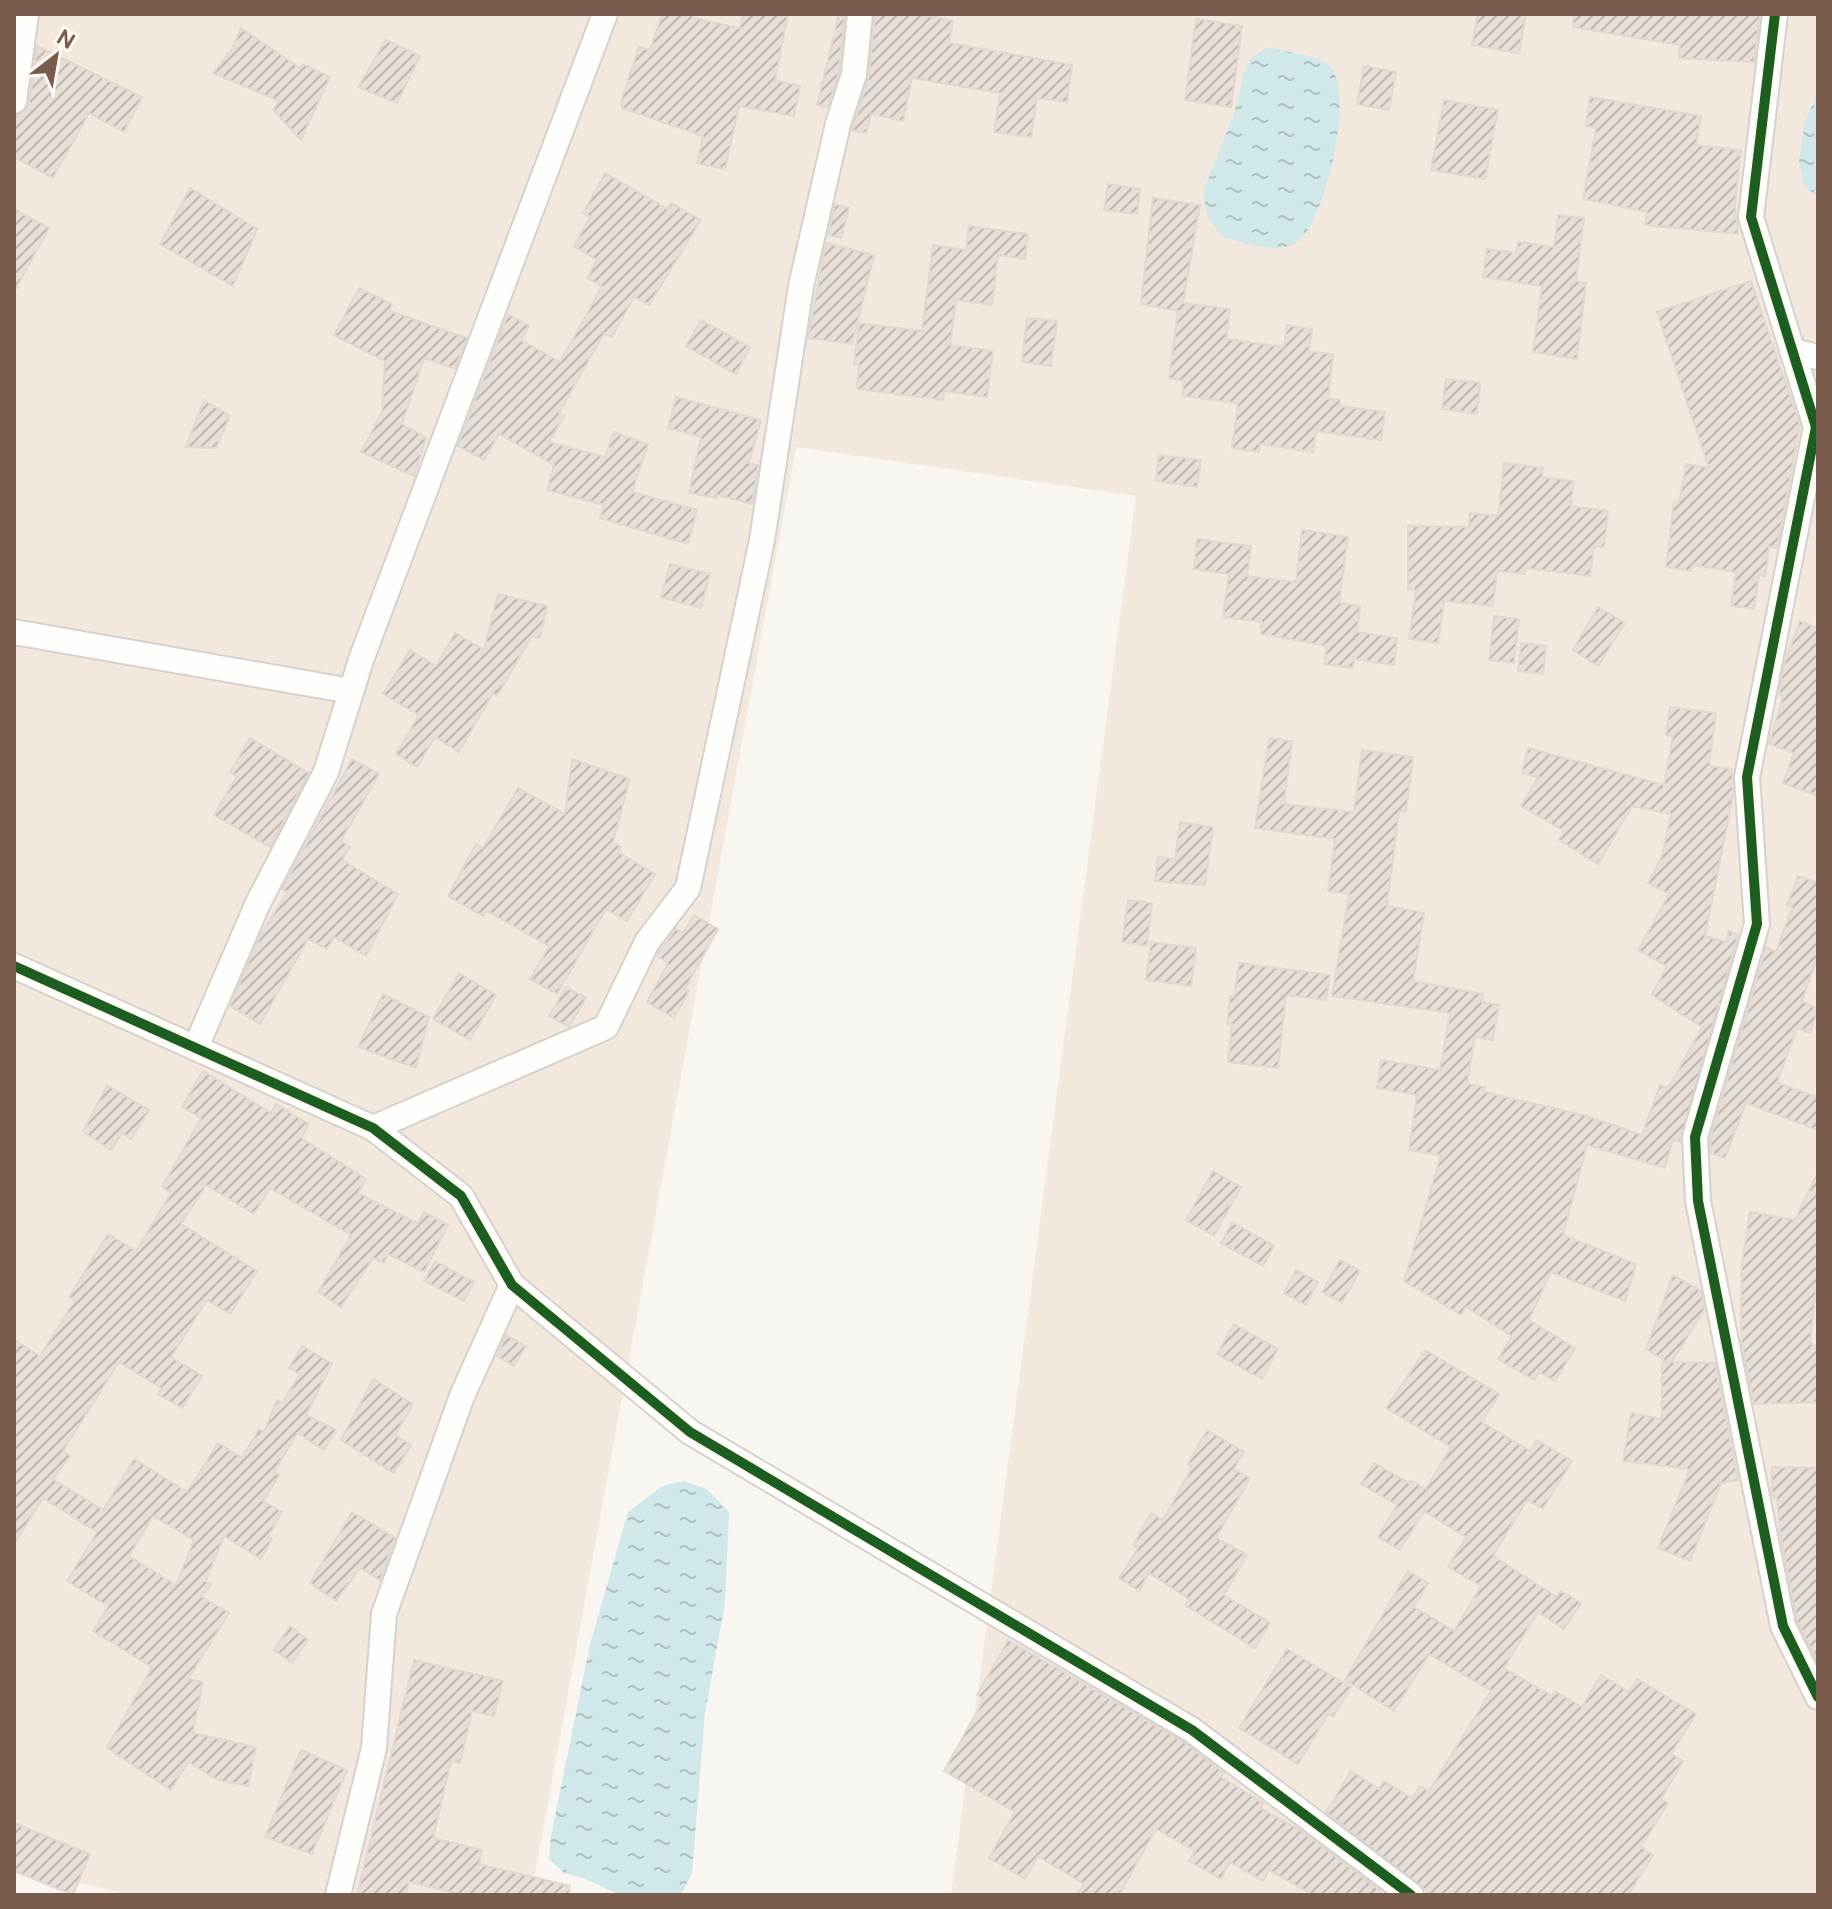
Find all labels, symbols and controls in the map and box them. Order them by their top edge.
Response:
north arrow [16,16,96,96]
text: N [52,23,80,56]

